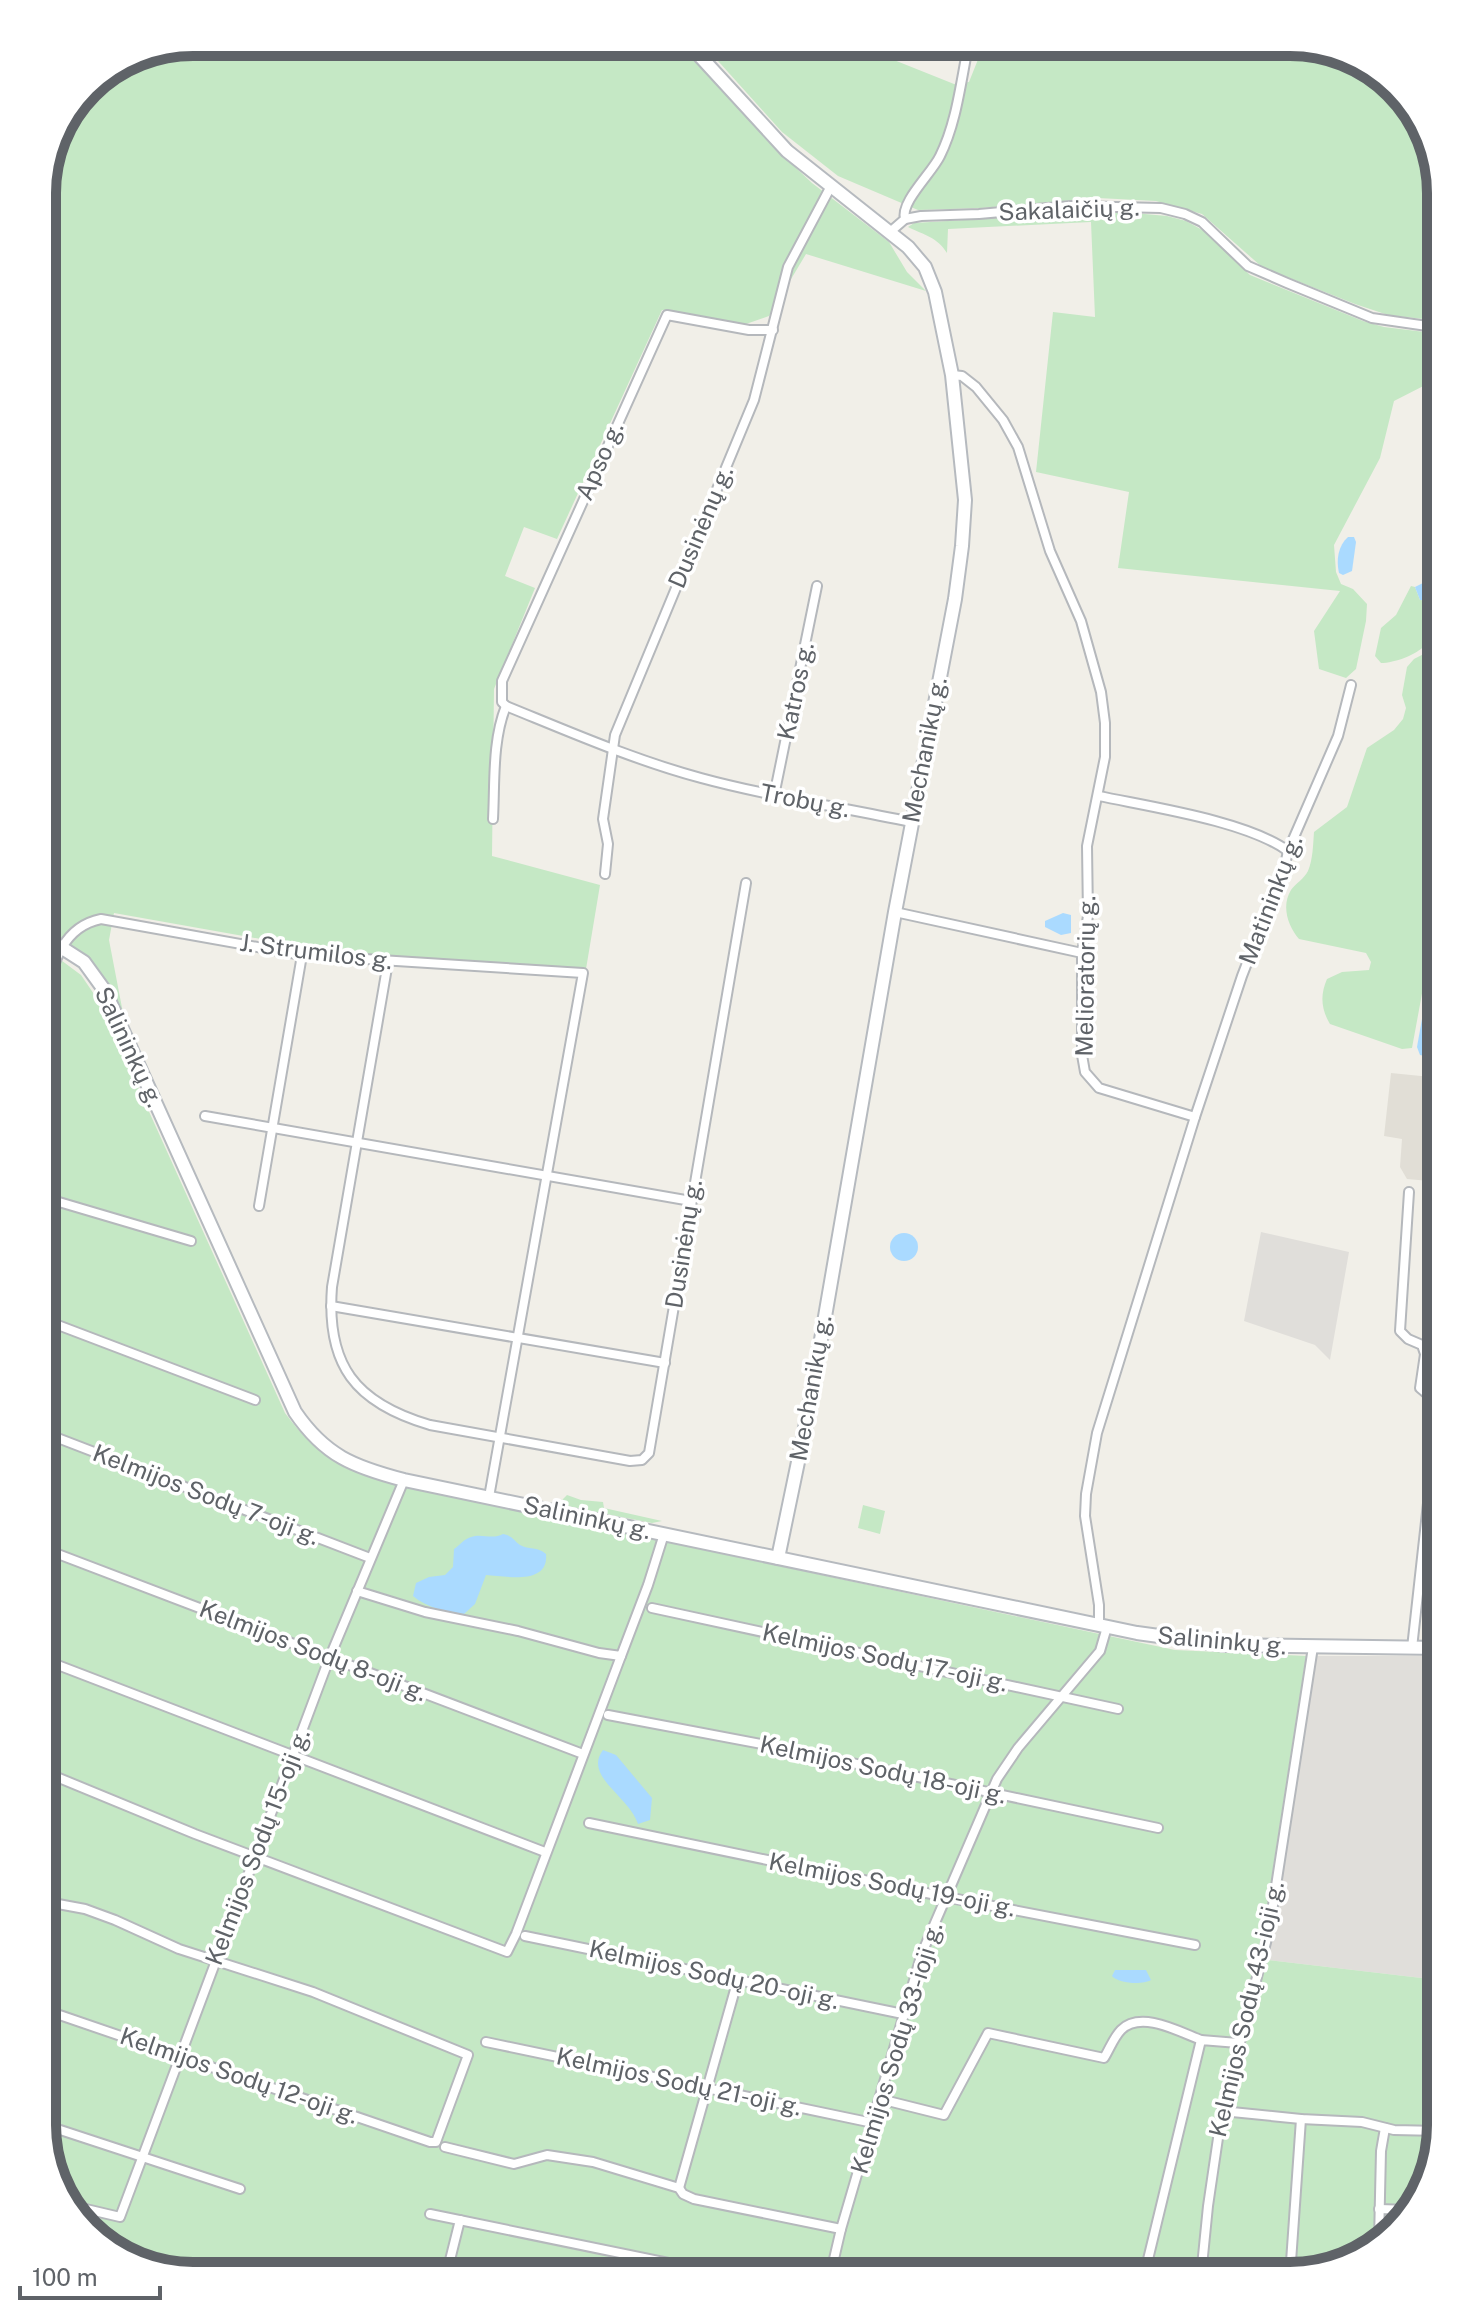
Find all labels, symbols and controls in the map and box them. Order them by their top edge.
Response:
street label: Sakalaičių g. [998,193,1140,225]
street label: Apso g. [569,417,629,504]
street label: Dusinėnų g. [662,461,738,592]
street label: Katros g. [771,639,819,742]
street label: Mechanikų g. [896,675,952,825]
street label: Trobų g. [758,778,852,822]
street label: Matininkų g. [1233,831,1308,968]
street label: Melioratorių g. [1070,895,1100,1057]
street label: J. Strumilos g. [238,928,394,974]
street label: Salininkų g. [90,982,170,1111]
street label: Dusinėnų g. [659,1177,707,1310]
street label: Mechanikų g. [783,1313,837,1463]
street label: Kelmijos Sodų 7-oji g. [89,1438,324,1550]
street label: Salininkų g. [521,1490,654,1544]
street label: Kelmijos Sodų 8-oji g. [196,1594,431,1706]
street label: Kelmijos Sodų 17-oji g. [760,1617,1010,1697]
street label: Salininkų g. [1156,1620,1288,1660]
street label: Kelmijos Sodų 15-oji g. [199,1724,315,1969]
street label: Kelmijos Sodų 18-oji g. [757,1729,1009,1809]
street label: Kelmijos Sodų 19-oji g. [766,1846,1018,1922]
street label: Kelmijos Sodų 43-ioji g. [1203,1878,1289,2140]
street label: Kelmijos Sodų 33-ioji g. [844,1918,948,2177]
street label: Kelmijos Sodų 20-oji g. [587,1934,842,2014]
street label: Kelmijos Sodų 12-oji g. [117,2021,362,2129]
street label: Kelmijos Sodų 21-oji g. [554,2041,804,2121]
scale bar [20,2250,160,2300]
text: 100 m [32,2263,98,2291]

